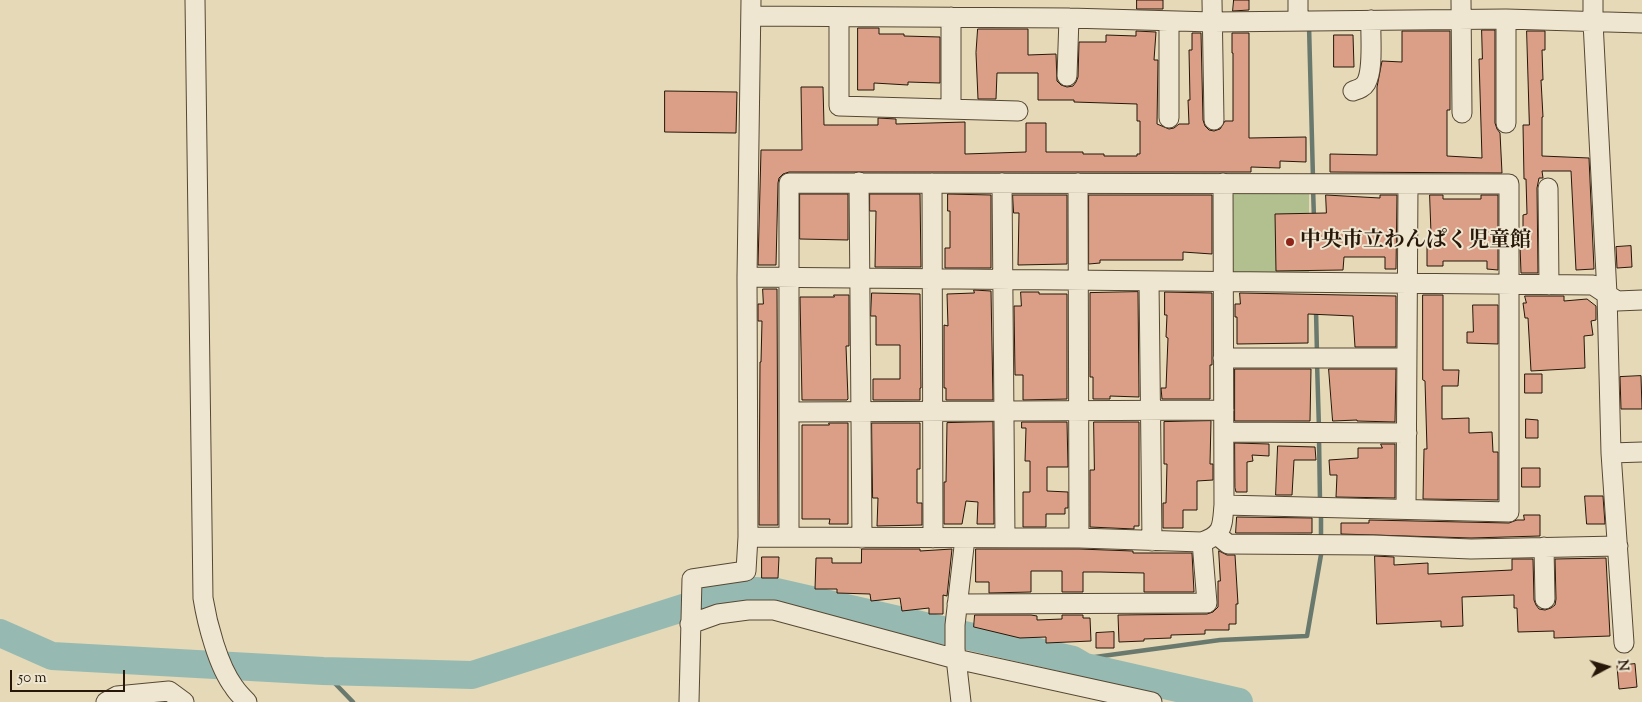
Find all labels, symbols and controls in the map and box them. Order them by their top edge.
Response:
place label: 中央市立わんぱく児童館 [1300,229,1531,255]
marker: 中央市立わんぱく児童館 [1284,236,1296,248]
north arrow [1582,642,1632,692]
text: N [1611,659,1632,672]
scale bar [12,660,128,692]
text: 50 m [18,668,47,689]

